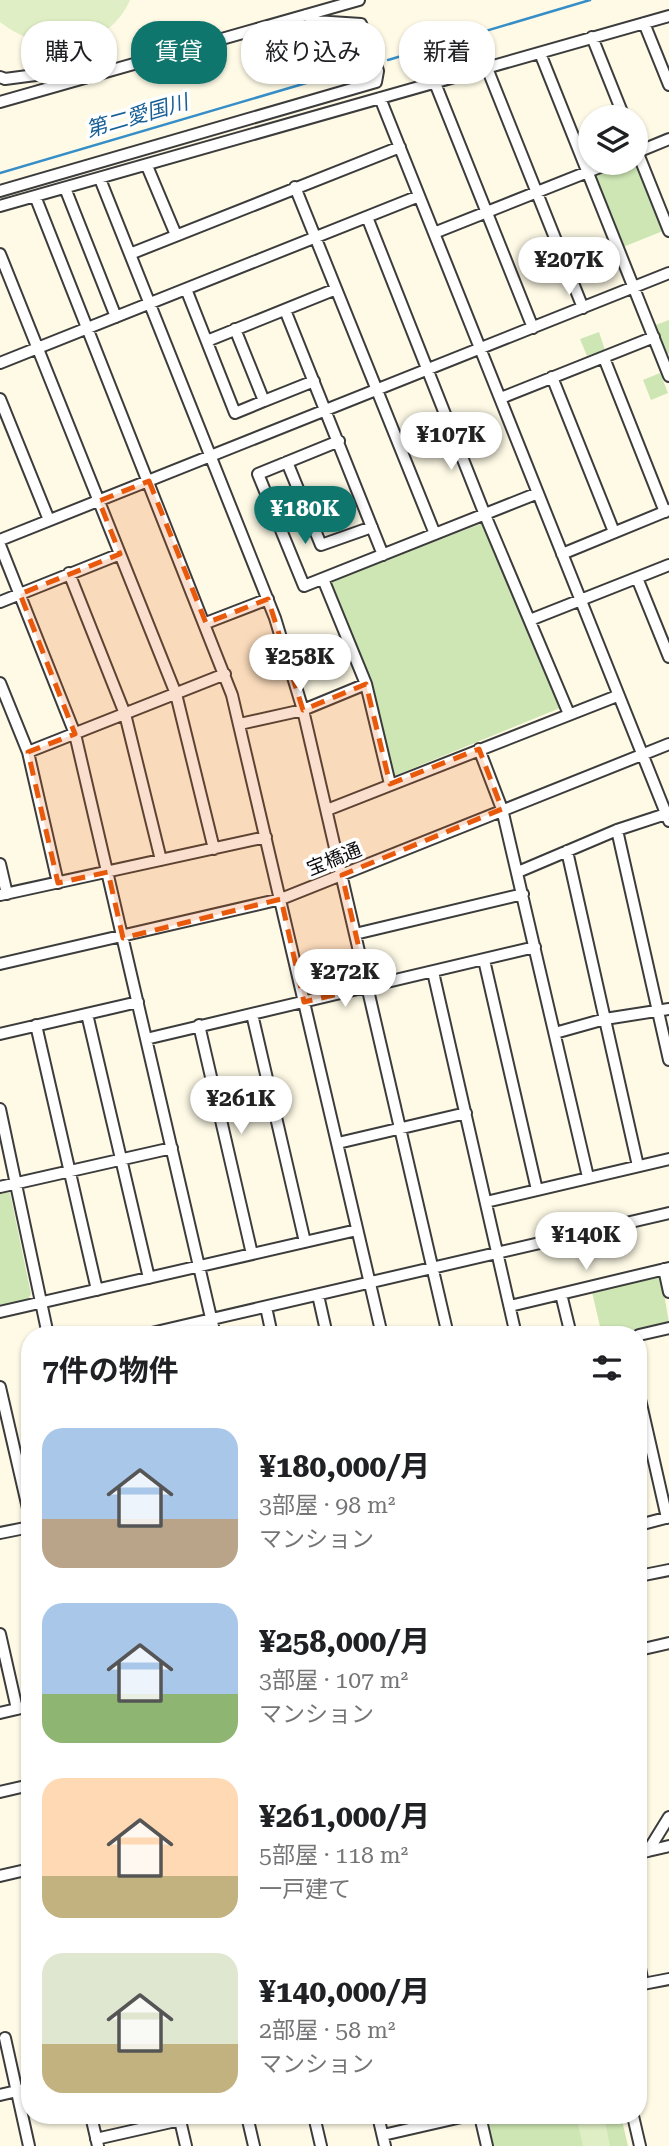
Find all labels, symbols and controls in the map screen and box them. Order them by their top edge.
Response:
chip: 購入 [21,21,117,84]
chip: 賃貸 [131,21,227,84]
chip: 絞り込み [241,21,385,84]
chip: 新着 [399,21,495,84]
water label: 第二愛国川 [83,89,193,142]
map controls [578,105,648,175]
button: layers [578,105,648,175]
pin: ¥207K [520,238,618,297]
text: ¥207K [534,246,604,273]
pin: ¥107K [402,412,500,472]
text: ¥107K [416,421,486,448]
pin: ¥180K [256,486,354,546]
text: ¥180K [270,495,340,522]
pin: ¥258K [251,634,349,694]
text: ¥258K [265,643,335,670]
street label: 宝橋通 [303,838,365,880]
pin: ¥272K [296,950,394,1009]
text: ¥272K [310,958,380,985]
pin: ¥261K [192,1076,290,1136]
text: ¥261K [206,1085,276,1112]
pin: ¥140K [537,1212,635,1272]
text: ¥140K [551,1221,621,1248]
icon: filters [588,1349,626,1387]
text: 7件の物件 [42,1353,179,1388]
text: ¥180,000/月 [259,1449,430,1484]
icon: home [98,1456,182,1540]
text: 3部屋 · 98 m² [259,1492,395,1519]
text: マンション [259,1526,374,1553]
text: ¥258,000/月 [259,1624,430,1659]
icon: home [98,1631,182,1715]
text: 3部屋 · 107 m² [259,1667,408,1694]
text: マンション [259,1701,374,1728]
text: ¥261,000/月 [259,1799,430,1834]
icon: home [98,1806,182,1890]
text: 5部屋 · 118 m² [259,1842,408,1869]
text: 一戸建て [259,1876,351,1903]
text: ¥140,000/月 [259,1974,430,2009]
icon: home [98,1981,182,2065]
text: 2部屋 · 58 m² [259,2017,395,2044]
text: マンション [259,2051,374,2078]

